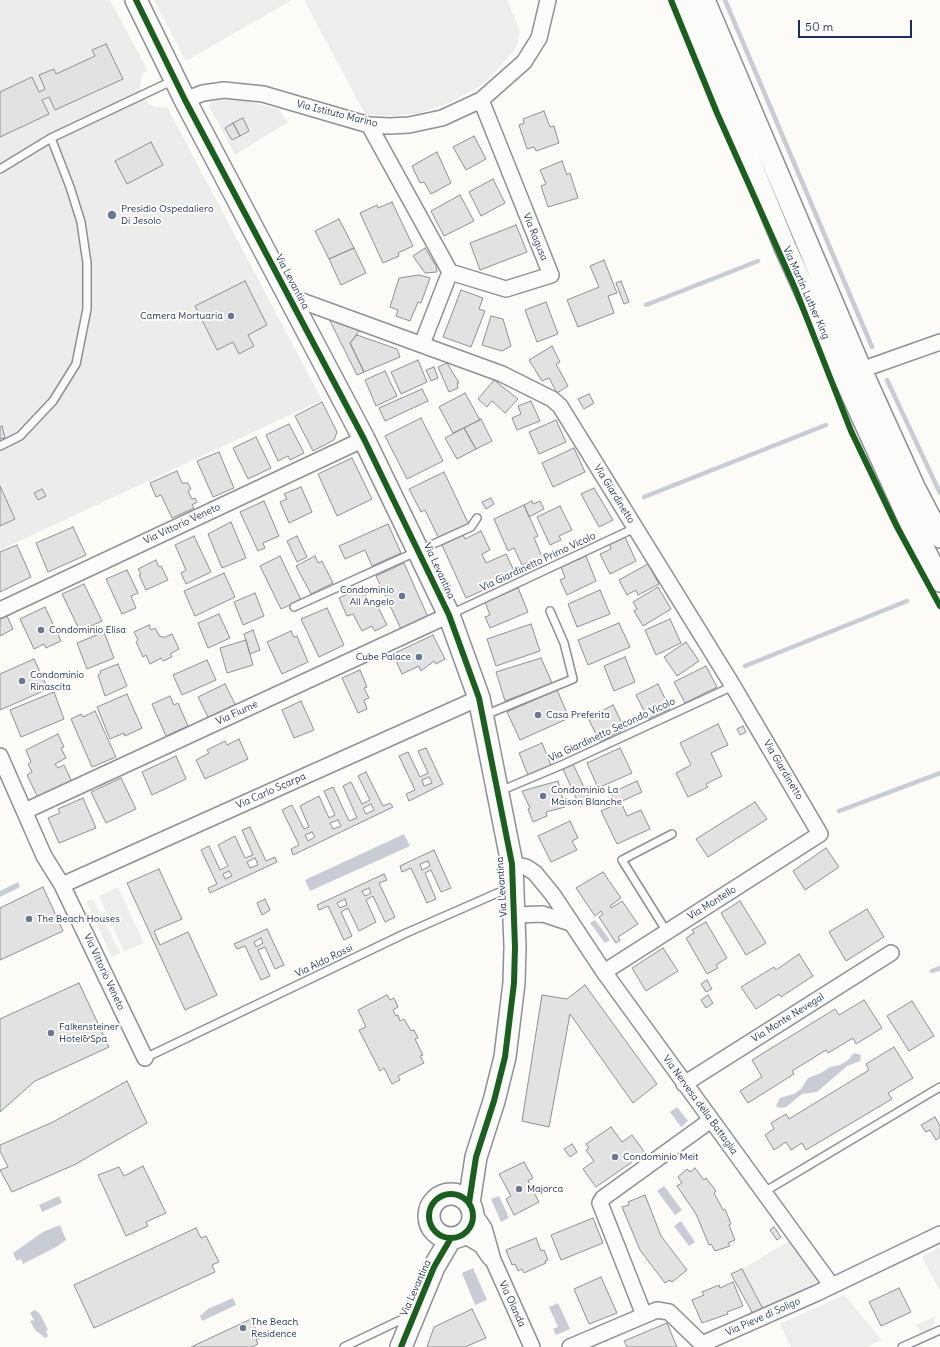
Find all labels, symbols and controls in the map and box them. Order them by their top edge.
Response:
scale bar [800,12,914,38]
text: 50 m [805,19,833,34]
street label: Via Istituto Marino [295,98,379,130]
place label: Presidio Ospedaliero Di Jesolo [121,203,214,226]
marker: Presidio Ospedaliero Di Jesolo [106,209,118,221]
street label: Via Ragusa [520,211,550,263]
street label: Via Martin Luther King [780,245,832,341]
street label: Via Levantina [273,253,311,311]
place label: Camera Mortuaria [140,310,223,322]
marker: Camera Mortuaria [226,311,236,321]
street label: Via Giardinetto [591,462,637,526]
street label: Via Vittorio Veneto [142,501,222,547]
street label: Via Giardinetto Primo Vicolo [478,530,598,594]
street label: Via Levantina [421,541,457,601]
place label: Condominio All Angelo [340,584,394,608]
marker: Condominio All Angelo [397,591,407,601]
place label: Condominio Elisa [49,624,126,636]
marker: Condominio Elisa [36,625,46,635]
place label: Cube Palace [356,651,411,663]
marker: Cube Palace [414,652,424,662]
place label: Condominio Rinascita [30,669,84,692]
marker: Condominio Rinascita [17,676,27,686]
street label: Via Giardinetto Secondo Vicolo [547,695,677,765]
street label: Via Fiume [214,698,260,728]
place label: Casa Preferita [546,709,610,721]
marker: Casa Preferita [533,710,543,720]
street label: Via Giardinetto [761,738,805,802]
street label: Via Carlo Scarpa [234,770,308,812]
place label: Condominio La Maison Blanche [551,784,622,808]
marker: Condominio La Maison Blanche [538,791,548,801]
street label: Via Levantina [494,856,510,918]
street label: Via Montello [686,883,738,923]
place label: The Beach Houses [37,913,120,925]
marker: The Beach Houses [24,914,34,924]
street label: Via Vittorio Veneto [81,932,127,1012]
street label: Via Aldo Rossi [293,942,355,980]
street label: Via Monte Nevegal [750,991,826,1045]
place label: Falkensteiner Hotel&Spa [59,1021,119,1044]
marker: Falkensteiner Hotel&Spa [46,1028,56,1038]
street label: Via Nervesa della Battaglia [660,1053,740,1157]
place label: Condominio Meit [623,1151,698,1163]
marker: Condominio Meit [610,1152,620,1162]
place label: Majorca [527,1183,563,1195]
marker: Majorca [514,1184,524,1194]
street label: Via Levantina [398,1258,434,1318]
street label: Via Olanda [496,1279,528,1329]
street label: Via Pieve di Soligo [724,1295,802,1339]
place label: The Beach Residence [251,1316,298,1340]
marker: The Beach Residence [238,1323,248,1333]

